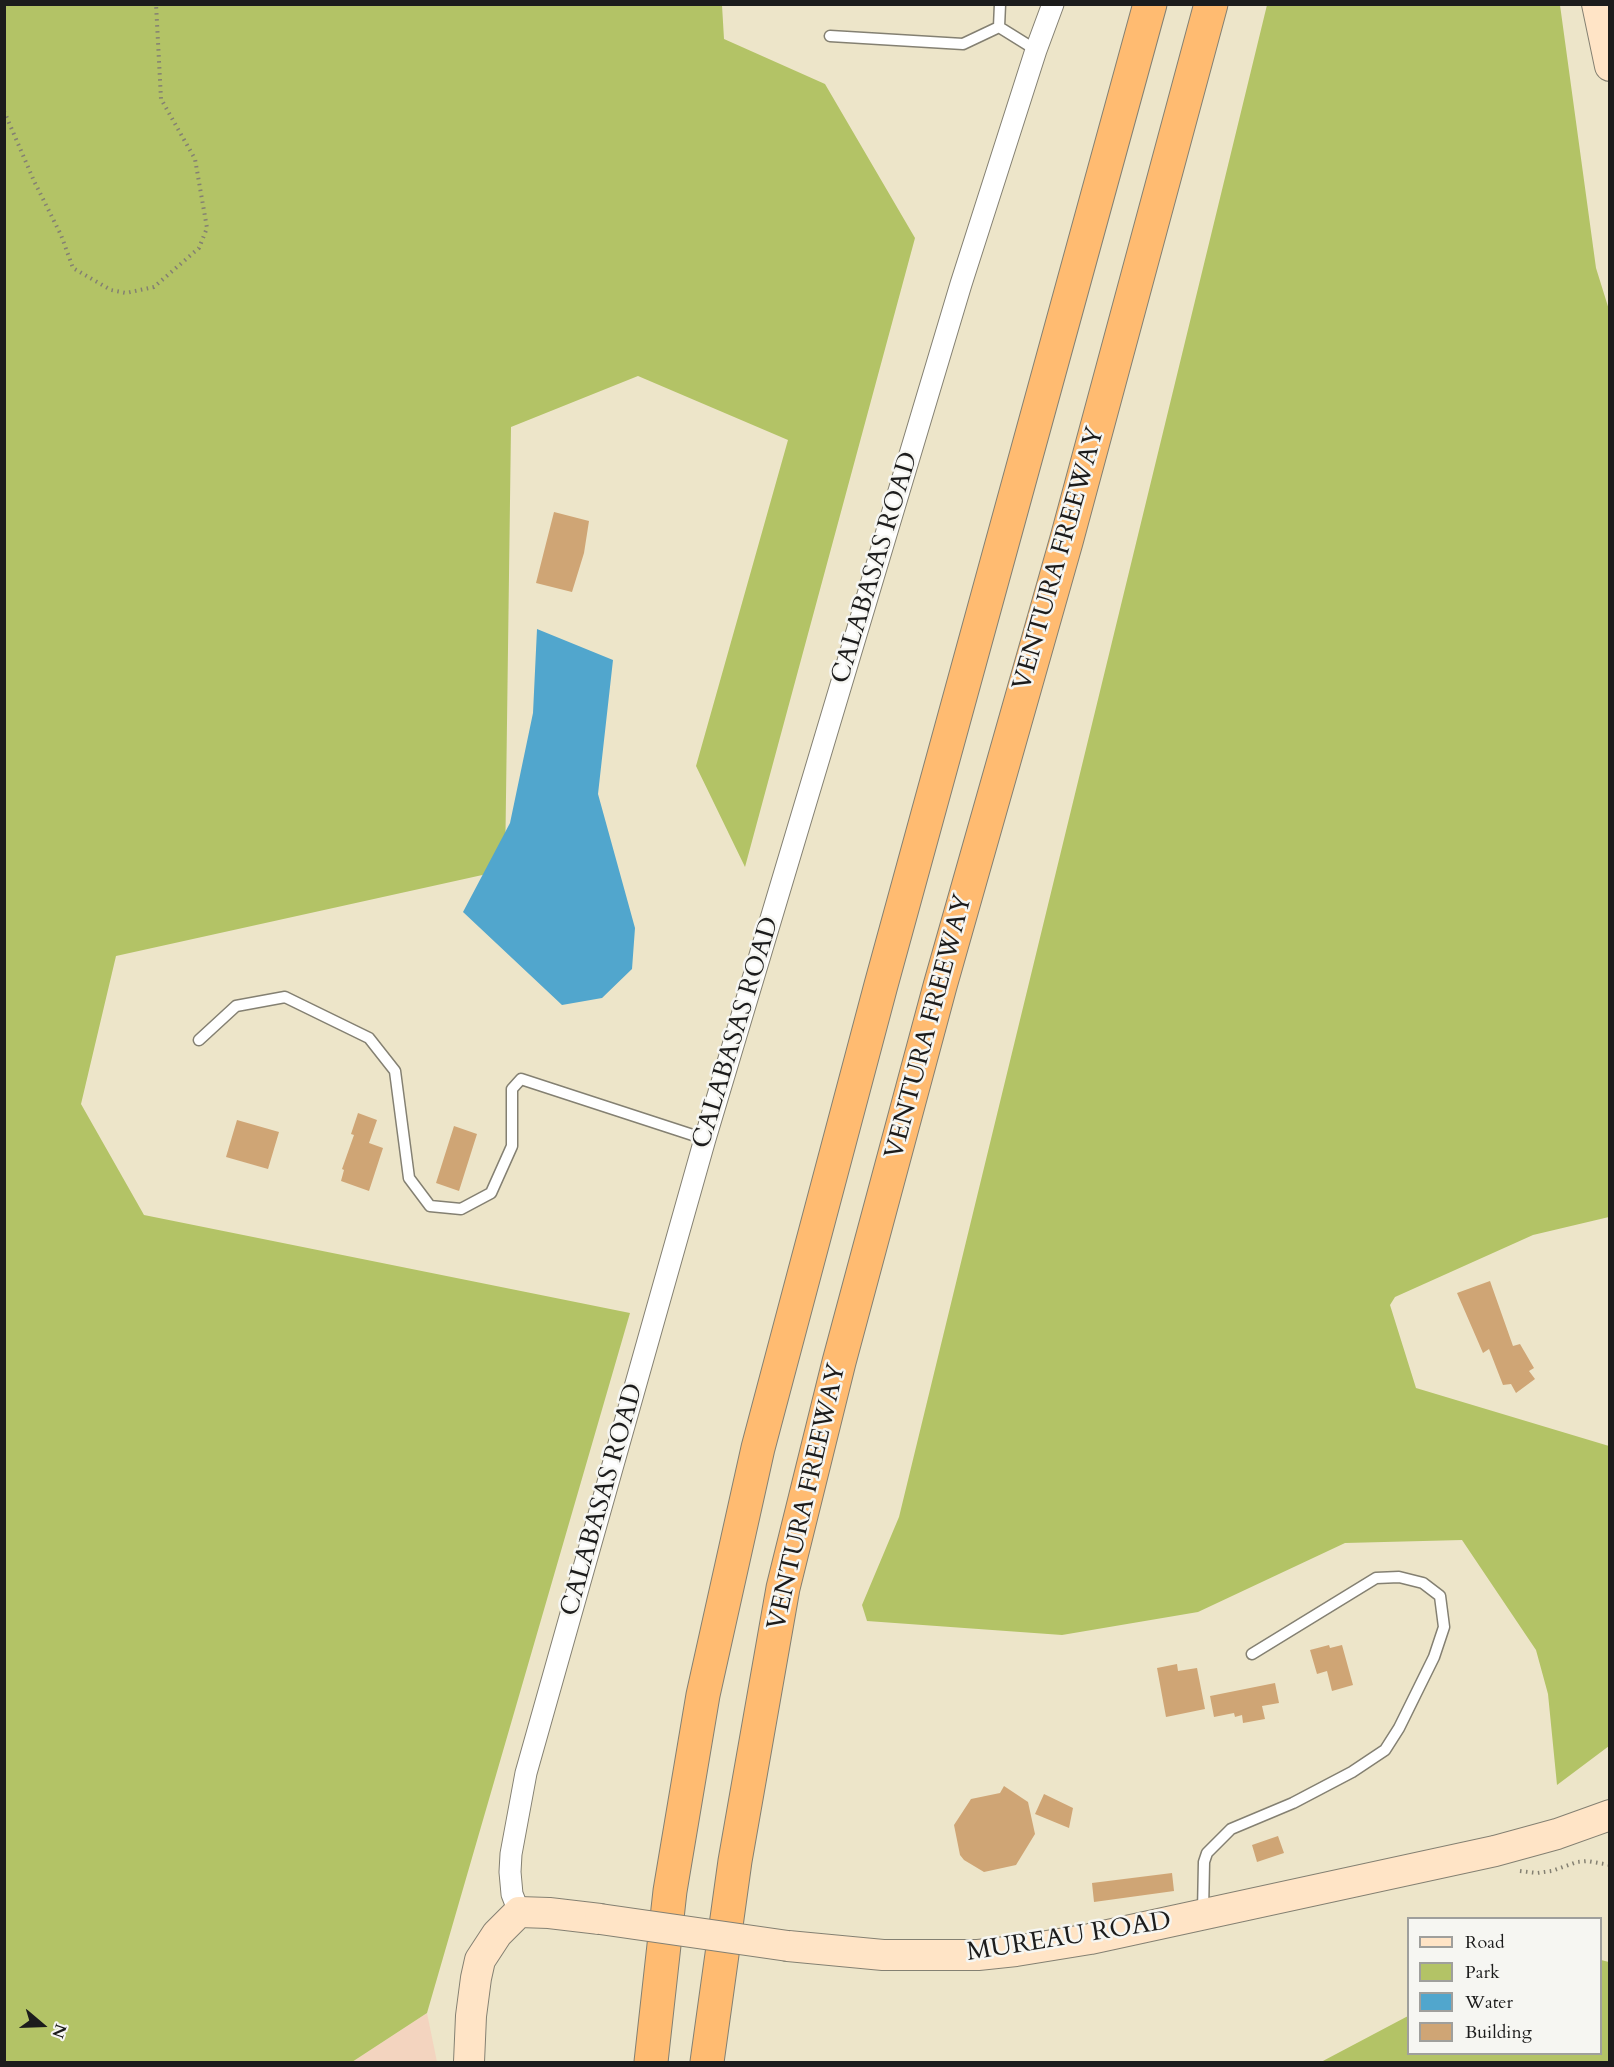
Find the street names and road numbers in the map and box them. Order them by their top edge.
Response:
street label: VENTURA FREEWAY [1007,424,1113,694]
street label: CALABASAS ROAD [826,448,926,688]
street label: VENTURA FREEWAY [880,891,980,1163]
street label: CALABASAS ROAD [687,913,787,1153]
street label: VENTURA FREEWAY [762,1361,854,1633]
street label: CALABASAS ROAD [555,1380,651,1620]
street label: MUREAU ROAD [965,1906,1173,1970]

